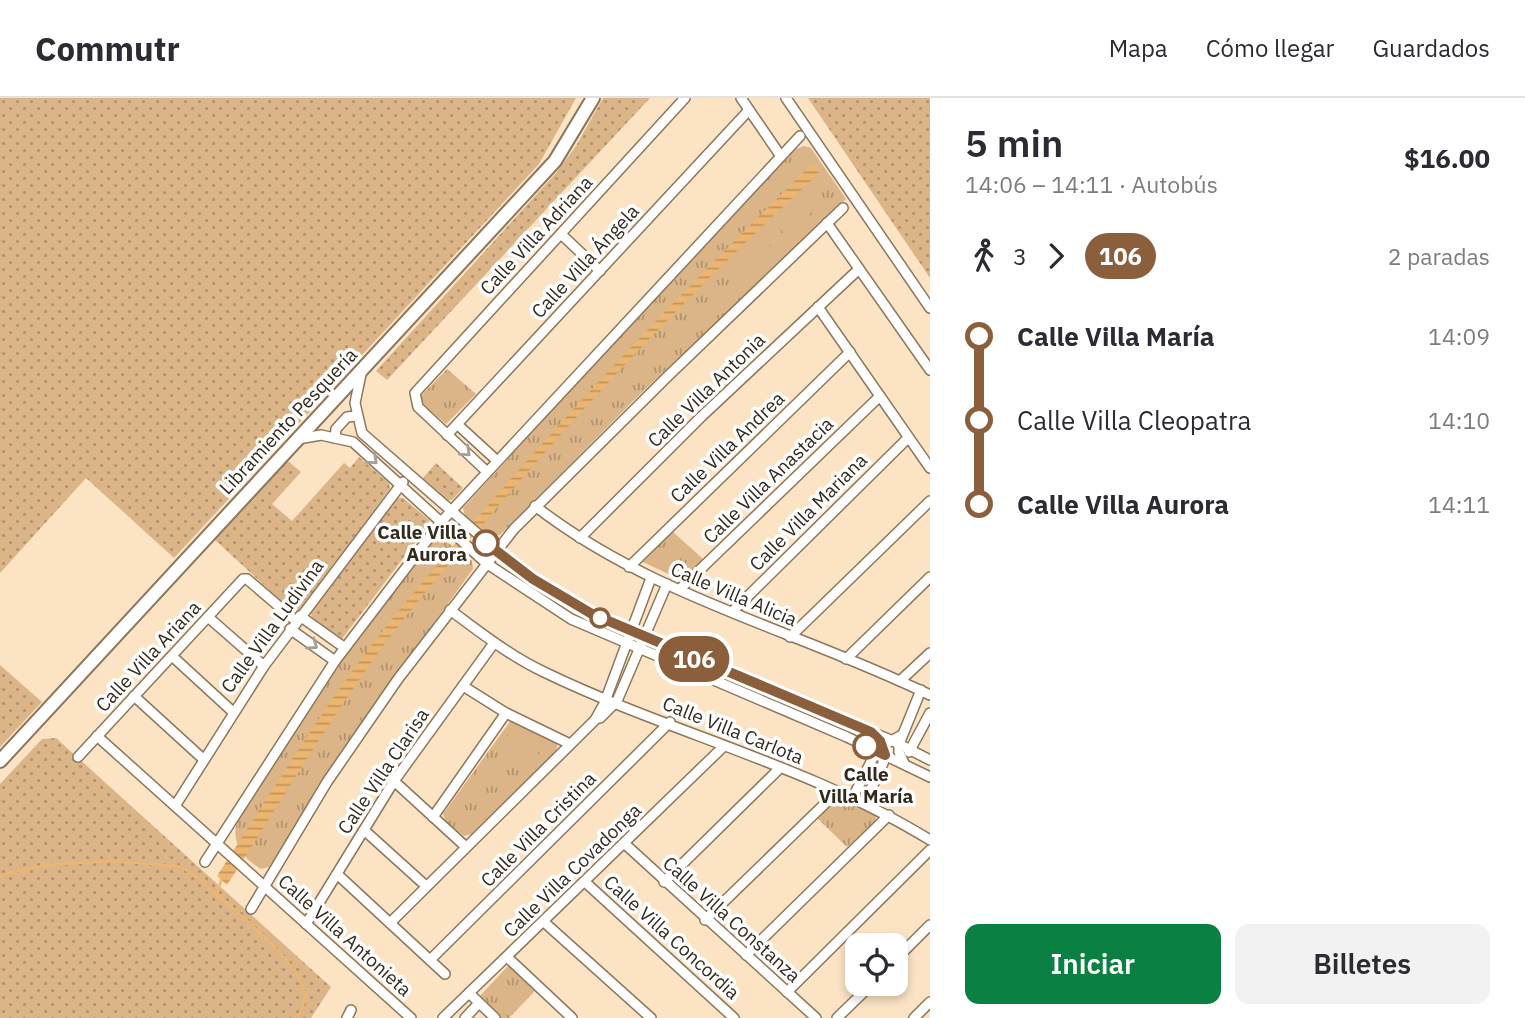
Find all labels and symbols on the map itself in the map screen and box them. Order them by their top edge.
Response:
street label: Calle Villa Adriana [475,170,597,300]
street label: Calle Villa Ángela [526,199,644,323]
street label: Calle Villa Antonia [642,328,770,452]
street label: Libramiento Pesquería [214,343,362,499]
street label: Calle Villa Andrea [665,386,789,508]
street label: Calle Villa Anastacia [698,412,838,548]
one-way arrow [458,444,471,456]
street label: Calle Villa Mariana [744,448,872,576]
one-way arrow [365,452,378,465]
place label: Calle Villa Aurora [377,520,467,566]
marker: Calle Villa Aurora [473,530,499,556]
street label: Calle Villa Ludivina [215,555,329,697]
street label: Calle Villa Alicia [667,557,801,631]
street label: Calle Villa Ariana [90,595,206,717]
unlabelled marker [590,608,610,628]
line badge: 106 [654,636,734,682]
one-way arrow [305,637,318,649]
street label: Calle Villa Carlota [659,691,807,769]
street label: Calle Villa Clarisa [332,704,434,838]
marker: Calle Villa María [853,733,879,759]
place label: Calle Villa María [819,762,914,808]
street label: Calle Villa Cristina [475,766,601,892]
street label: Calle Villa Covadonga [498,798,646,942]
street label: Calle Villa Constanza [658,851,806,987]
street label: Calle Villa Antonieta [273,869,417,1001]
street label: Calle Villa Concordia [599,870,745,1004]

